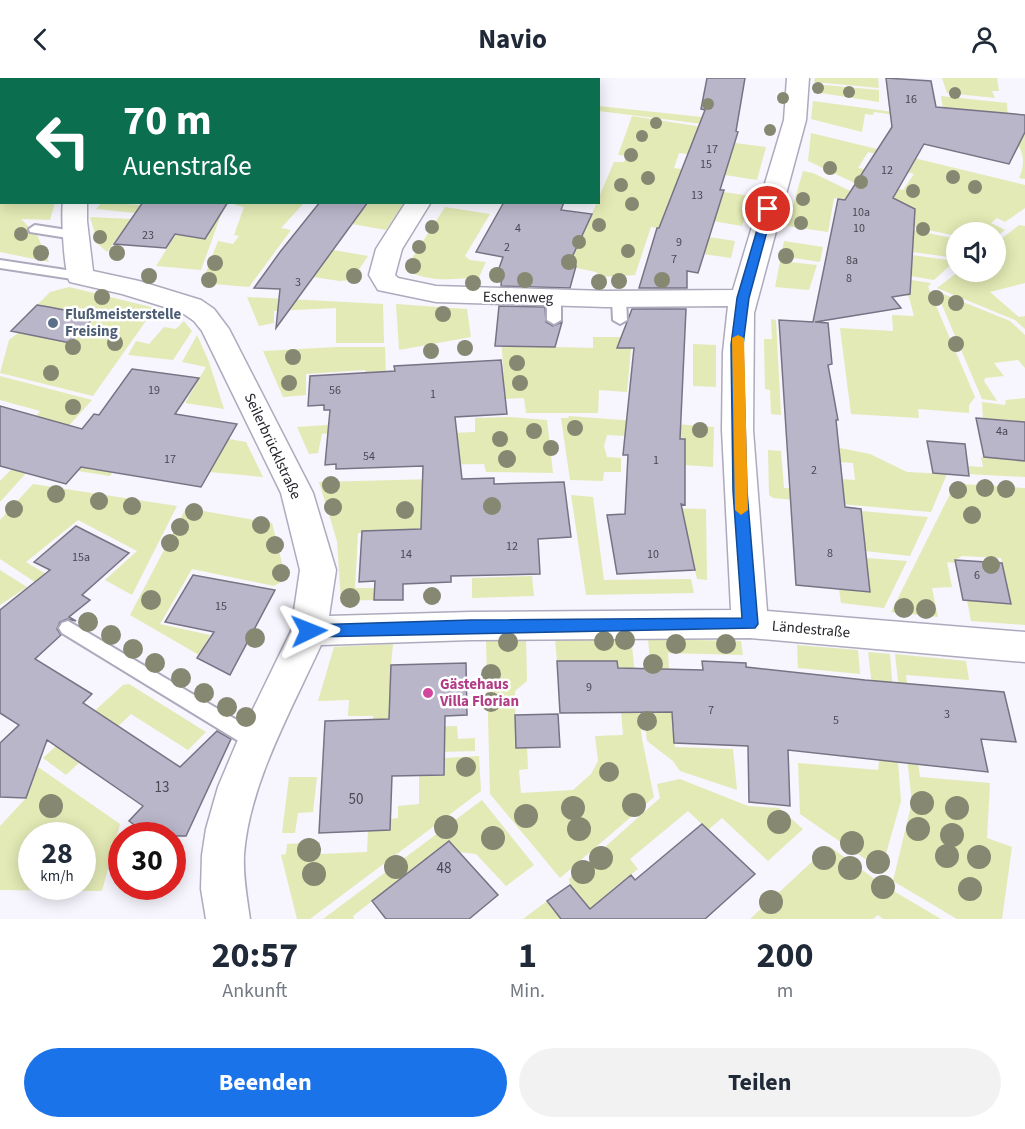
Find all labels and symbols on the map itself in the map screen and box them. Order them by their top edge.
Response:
house number: 16 [905,91,917,108]
house number: 17 [706,141,718,158]
house number: 15 [700,156,712,173]
house number: 12 [881,162,893,179]
pin [742,183,793,234]
house number: 13 [691,187,703,204]
house number: 10a [852,204,870,221]
house number: 4 [515,220,521,237]
house number: 10 [853,220,865,237]
house number: 23 [142,227,154,244]
house number: 9 [676,234,682,251]
house number: 2 [504,239,510,256]
house number: 7 [671,251,677,268]
house number: 8a [846,252,858,269]
house number: 8 [846,270,852,287]
house number: 3 [295,274,301,291]
street label: Eschenweg [483,286,554,309]
place label: Flußmeisterstelle Freising [65,304,182,342]
marker: Flußmeisterstelle Freising [46,316,60,330]
house number: 19 [148,382,160,399]
house number: 56 [329,382,341,399]
house number: 1 [430,386,436,403]
street label: Seilerbrücklstraße [239,390,306,503]
house number: 4a [996,423,1008,440]
house number: 54 [363,448,375,465]
house number: 17 [164,451,176,468]
house number: 1 [653,452,659,469]
house number: 2 [811,462,817,479]
house number: 12 [506,538,518,555]
house number: 8 [827,545,833,562]
house number: 14 [400,546,412,563]
house number: 10 [647,546,659,563]
house number: 15a [72,549,90,566]
house number: 6 [974,567,980,584]
house number: 15 [215,598,227,615]
position arrow [277,599,341,663]
street label: Ländestraße [771,616,851,643]
place label: Gästehaus Villa Florian [439,674,519,712]
house number: 9 [586,679,592,696]
marker: Gästehaus Villa Florian [421,686,435,700]
house number: 7 [708,702,714,719]
house number: 3 [944,706,950,723]
house number: 5 [833,712,839,729]
house number: 13 [155,777,169,798]
house number: 50 [349,789,363,810]
speed limit sign: 30 [108,822,186,900]
house number: 48 [437,858,451,879]

